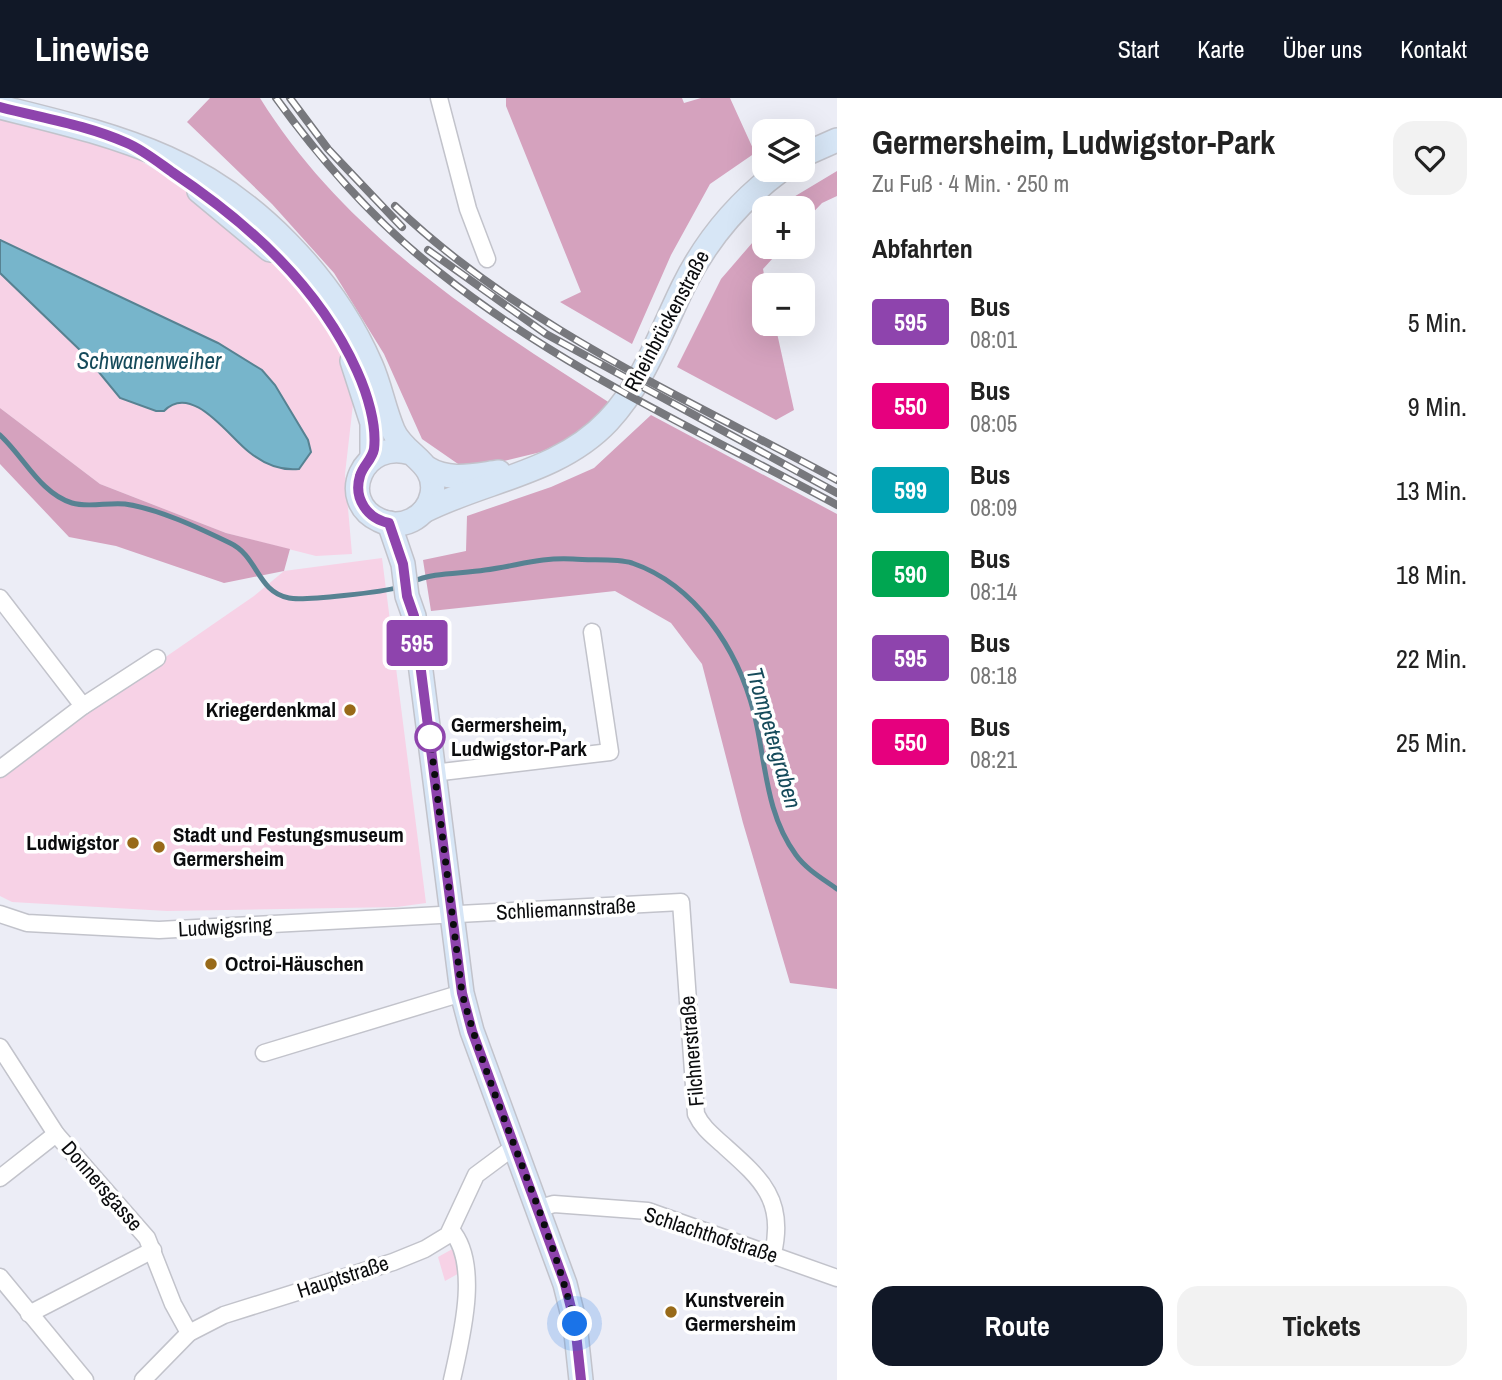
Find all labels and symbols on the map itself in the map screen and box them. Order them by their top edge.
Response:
street label: Rheinbrückenstraße [617,245,716,396]
water label: Schwanenweiher [77,345,222,376]
line badge: 595 [377,620,457,666]
water label: Trompetergraben [740,664,809,812]
place label: Kriegerdenkmal [206,695,336,724]
marker: Kriegerdenkmal [342,702,358,718]
place label: Germersheim, Ludwigstor-Park [451,710,587,763]
marker: Germersheim, Ludwigstor-Park [415,722,445,752]
place label: Stadt und Festungsmuseum Germersheim [173,820,404,873]
place label: Ludwigstor [26,828,119,857]
marker: Ludwigstor [125,835,141,851]
marker: Stadt und Festungsmuseum Germersheim [151,839,167,855]
street label: Schliemannstraße [495,890,637,927]
street label: Ludwigsring [177,910,273,943]
place label: Octroi-Häuschen [225,949,364,978]
marker: Octroi-Häuschen [203,956,219,972]
street label: Filchnerstraße [672,994,711,1108]
street label: Donnersgasse [55,1134,150,1237]
street label: Schlachthofstraße [641,1199,782,1270]
street label: Hauptstraße [293,1248,392,1305]
place label: Kunstverein Germersheim [685,1285,796,1338]
marker: Kunstverein Germersheim [663,1304,679,1320]
your location [557,1306,592,1341]

